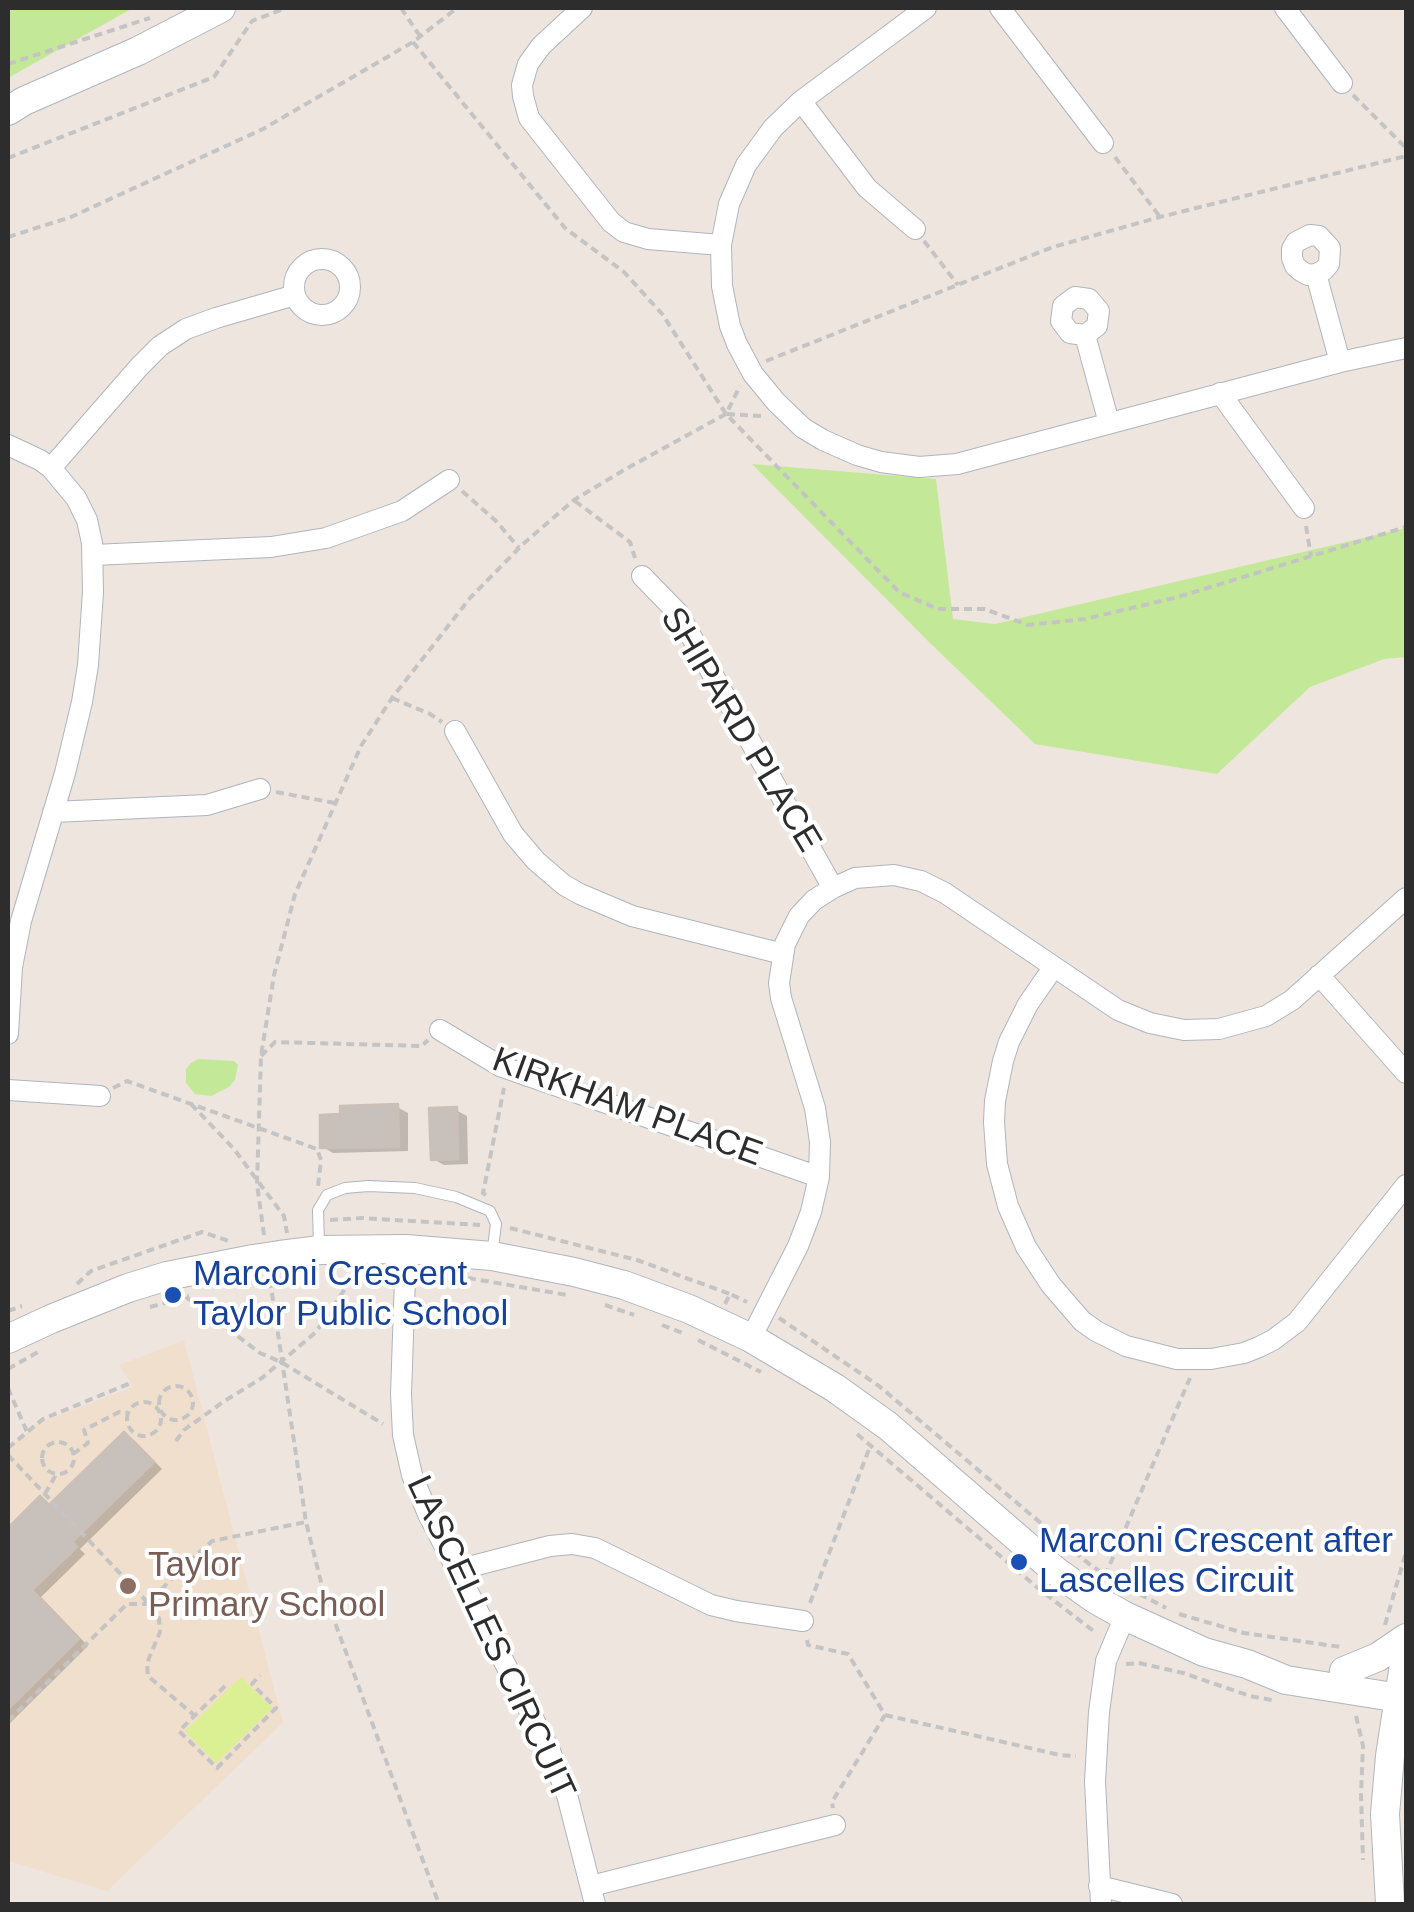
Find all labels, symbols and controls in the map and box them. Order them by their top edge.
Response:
street label: SHIPARD PLACE [651,600,829,860]
street label: KIRKHAM PLACE [486,1040,768,1176]
place label: Marconi Crescent Taylor Public School [193,1254,508,1336]
marker: Marconi Crescent Taylor Public School [162,1284,184,1306]
street label: LASCELLES CIRCUIT [397,1470,583,1806]
place label: Marconi Crescent after Lascelles Circuit [1039,1521,1393,1603]
place label: Taylor Primary School [148,1545,385,1627]
marker: Marconi Crescent after Lascelles Circuit [1008,1551,1030,1573]
marker: Taylor Primary School [117,1575,139,1597]

